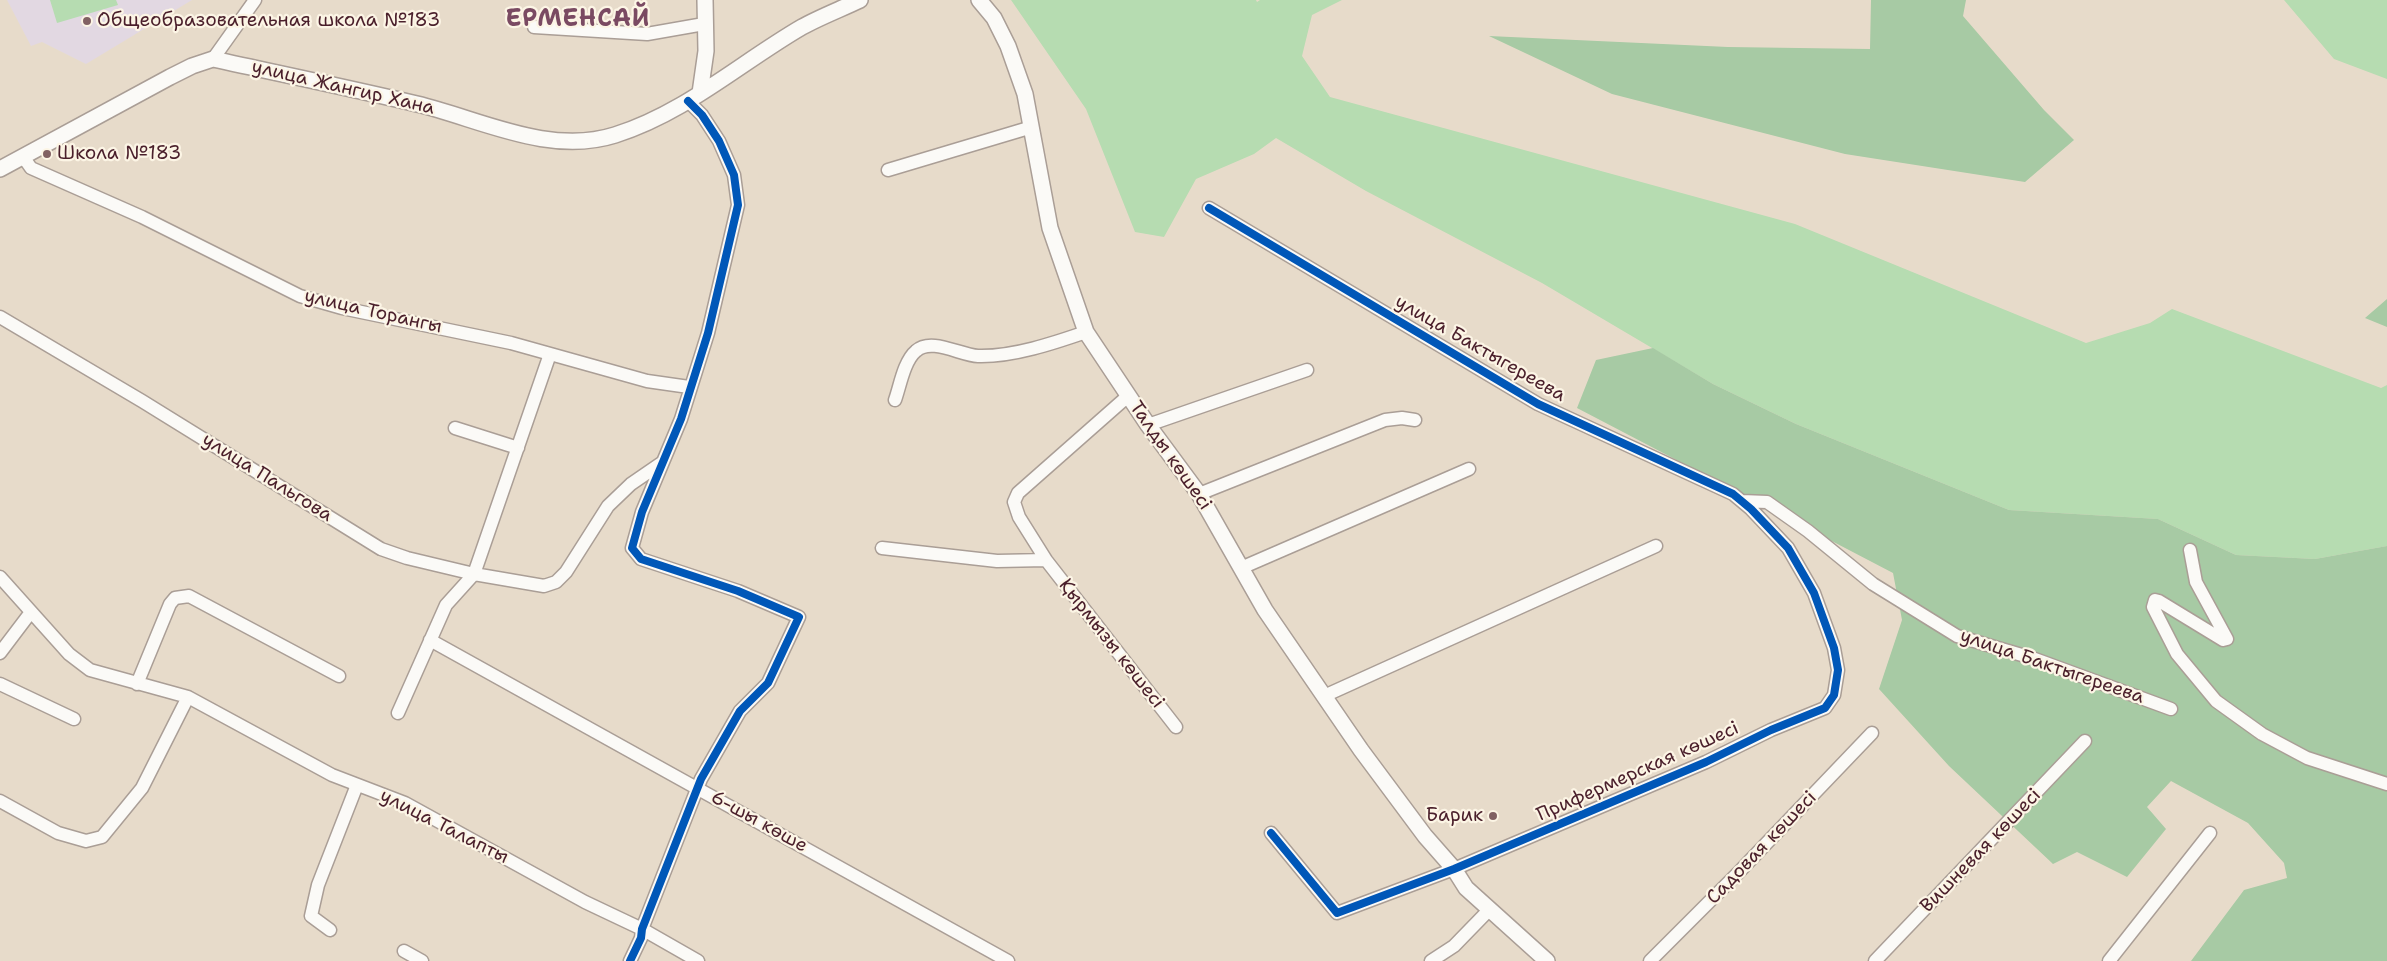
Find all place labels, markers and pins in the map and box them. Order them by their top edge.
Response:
place label: Общеобразовательная школа №183 [97,10,440,32]
marker: Общеобразовательная школа №183 [81,15,93,27]
place label: Школа №183 [57,143,181,165]
marker: Школа №183 [41,148,53,160]
place label: Барик [1426,805,1483,827]
marker: Барик [1487,810,1499,822]

